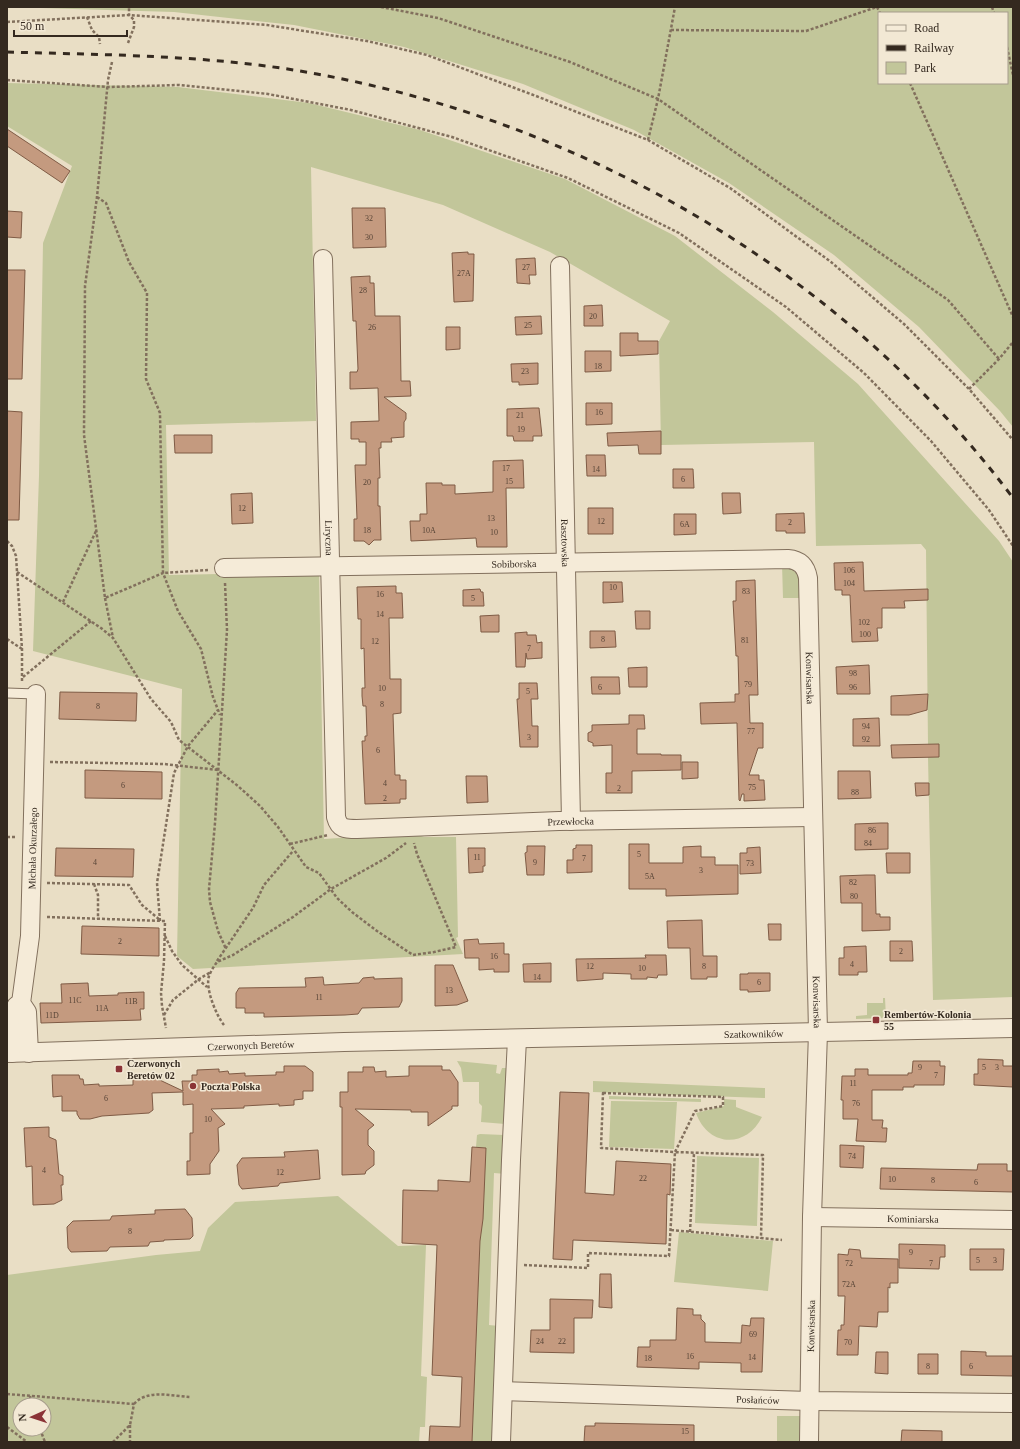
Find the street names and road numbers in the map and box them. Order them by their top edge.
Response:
street label: Rasztowska [560,519,571,568]
street label: Liryczna [324,520,335,556]
street label: Sobiborska [491,558,537,569]
street label: Konwisarska [804,652,816,705]
street label: Michała Okurzałego [26,807,39,890]
street label: Przewłocka [547,815,595,827]
street label: Konwisarska [811,976,823,1029]
street label: Szatkowników [724,1027,784,1040]
street label: Czerwonych Beretów [207,1038,295,1052]
street label: Kominiarska [887,1213,939,1224]
street label: Konwisarska [805,1299,817,1352]
street label: Posłańców [736,1393,780,1406]

